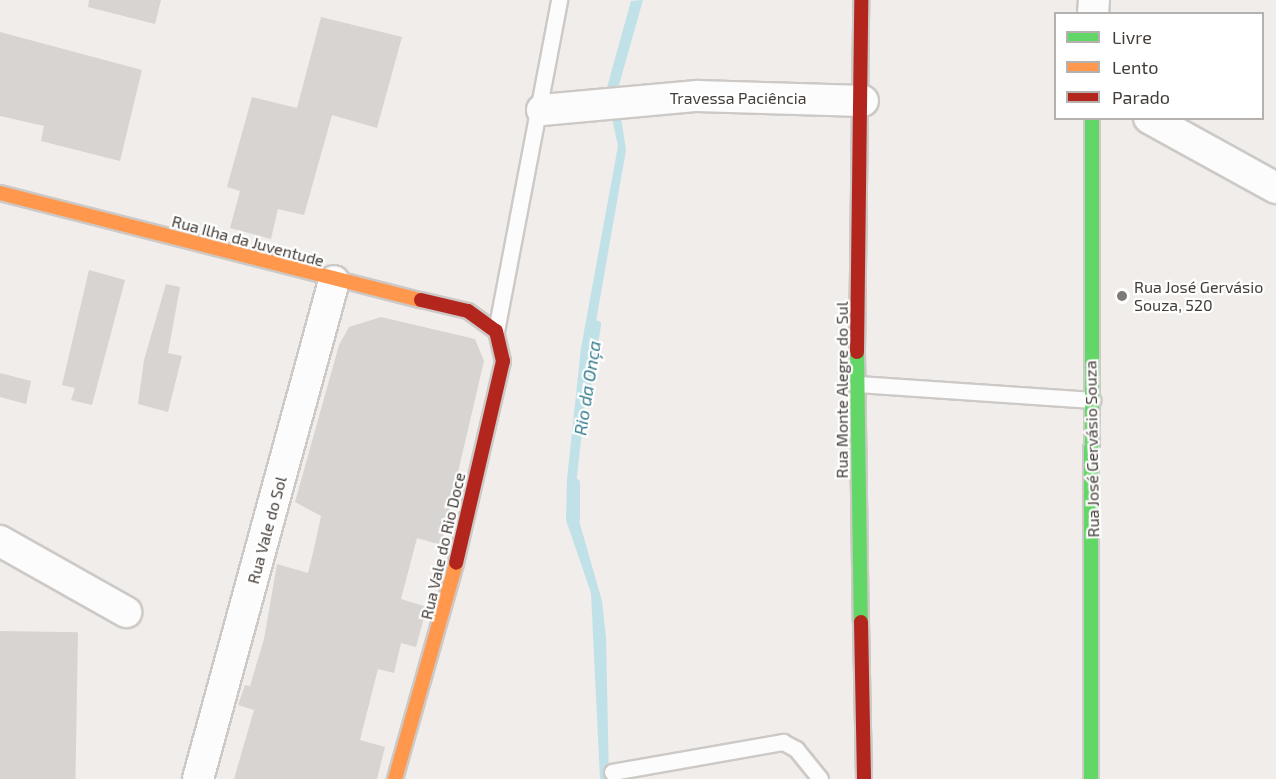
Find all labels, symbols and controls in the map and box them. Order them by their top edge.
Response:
legend [1054,12,1264,120]
text: Livre [1112,26,1152,48]
text: Lento [1112,56,1158,78]
text: Parado [1112,86,1170,108]
street label: Travessa Paciência [669,88,807,108]
street label: Rua Ilha da Juventude [170,211,326,271]
place label: Rua José Gervásio Souza, 520 [1134,277,1264,315]
marker: Rua José Gervásio Souza, 520 [1115,289,1129,303]
street label: Rua Monte Alegre do Sul [832,301,852,479]
water label: Rio da Onça [569,339,605,437]
street label: Rua José Gervásio Souza [1081,360,1103,538]
street label: Rua Vale do Rio Doce [417,470,469,622]
street label: Rua Vale do Sol [243,474,291,586]

